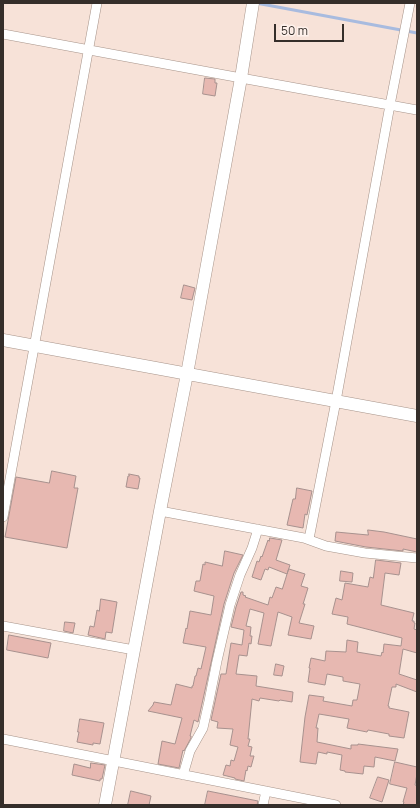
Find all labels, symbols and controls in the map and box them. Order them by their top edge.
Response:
scale bar [276,16,346,42]
text: 50 m [281,22,308,39]

